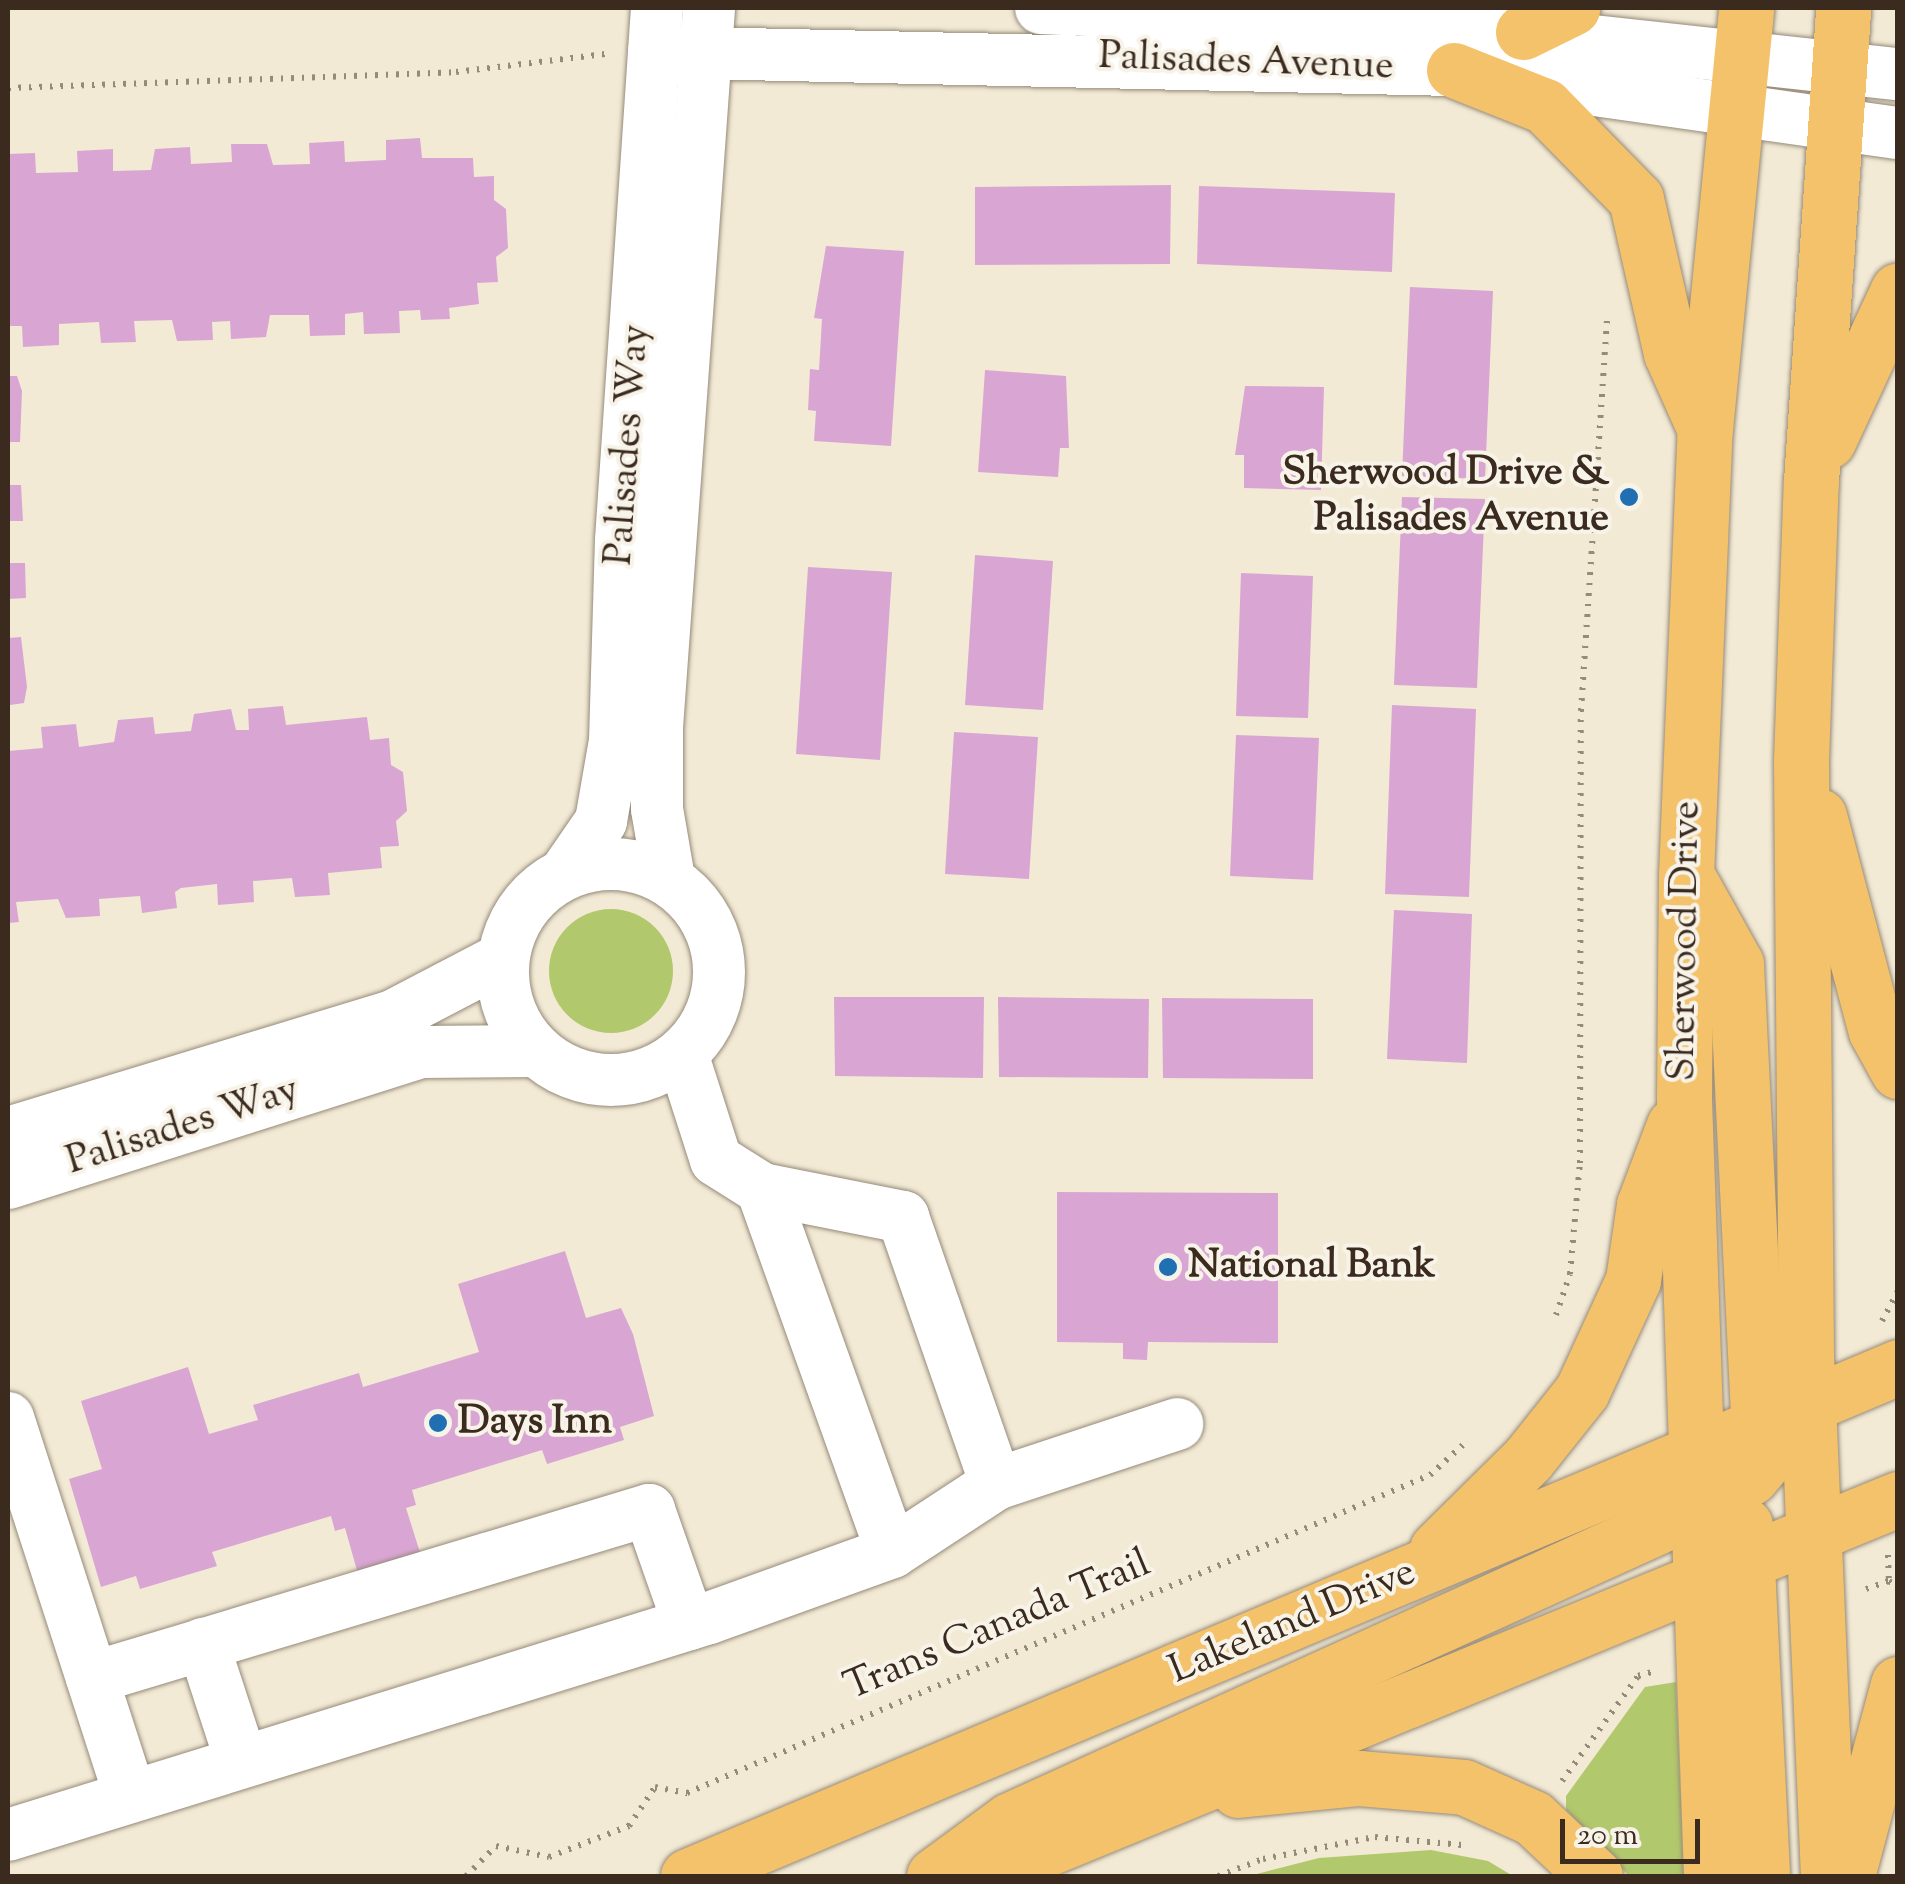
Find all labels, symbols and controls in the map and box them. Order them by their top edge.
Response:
street label: Palisades Avenue [1098,34,1394,92]
street label: Palisades Way [597,323,661,567]
place label: Sherwood Drive & Palisades Avenue [1282,450,1609,544]
marker: Sherwood Drive & Palisades Avenue [1618,486,1640,508]
street label: Sherwood Drive [1660,800,1712,1082]
street label: Palisades Way [61,1067,305,1187]
place label: National Bank [1188,1243,1435,1291]
marker: National Bank [1157,1256,1179,1278]
place label: Days Inn [458,1399,612,1447]
marker: Days Inn [427,1412,449,1434]
street label: Trans Canada Trail [838,1541,1158,1713]
street label: Lakeland Drive [1163,1550,1423,1696]
scale bar [1565,1799,1705,1861]
text: 20 m [1577,1815,1638,1858]

